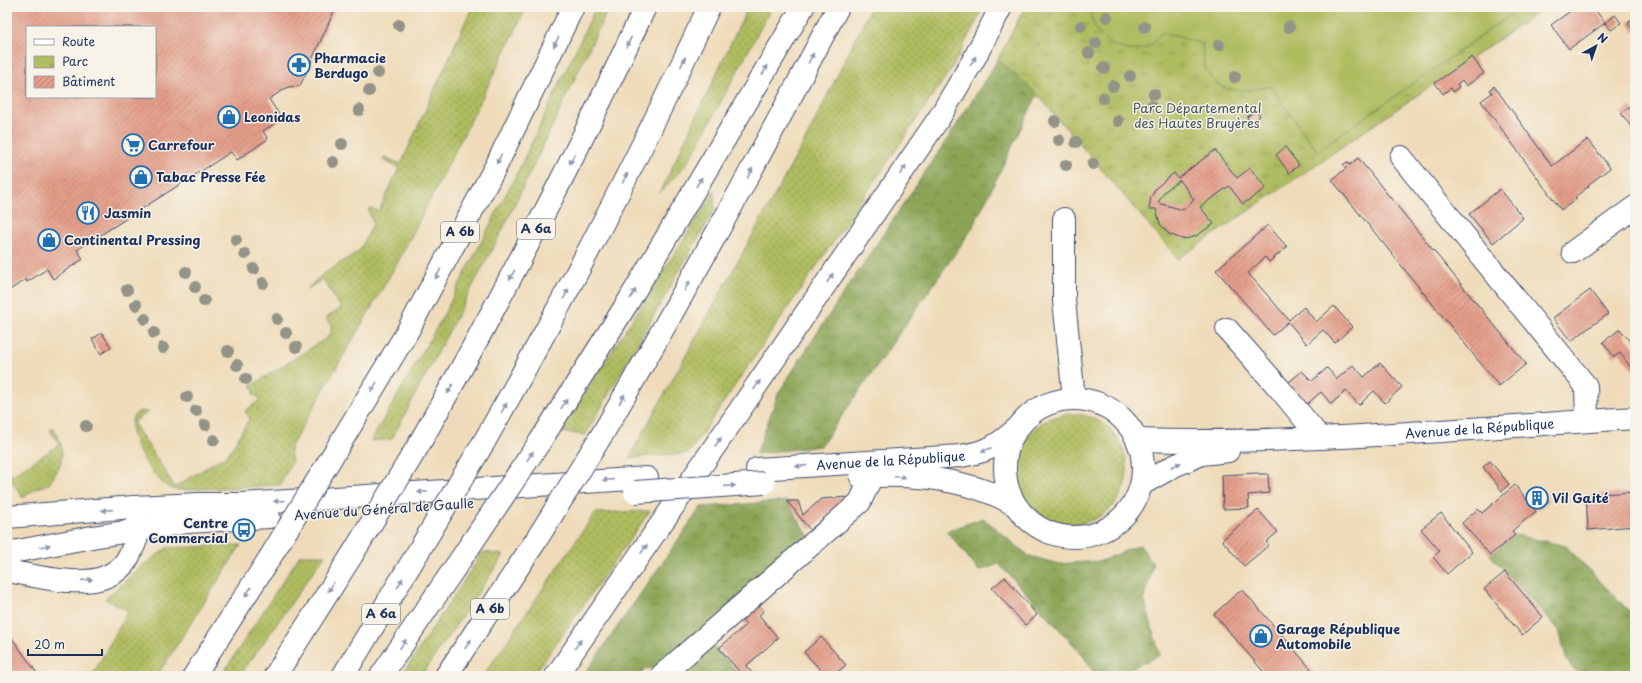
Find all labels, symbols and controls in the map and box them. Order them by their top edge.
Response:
legend [26,26,156,98]
north arrow [1576,26,1616,66]
text: N [1594,29,1612,47]
text: Route [62,32,95,50]
one-way arrow [553,36,559,48]
one-way arrow [626,37,632,48]
place label: Pharmacie Berdugo [314,48,386,82]
text: Parc [62,52,88,70]
pharmacy icon: Pharmacie Berdugo [286,52,312,78]
one-way arrow [808,52,815,64]
one-way arrow [969,55,976,67]
one-way arrow [680,56,686,68]
one-way arrow [762,64,769,76]
text: Bâtiment [62,72,115,90]
park label: Parc Départemental des Hautes Bruyères [1133,98,1261,132]
shop icon: Leonidas [216,104,242,130]
place label: Leonidas [244,107,300,126]
supermarket icon: Carrefour [120,132,146,158]
place label: Carrefour [148,135,215,154]
one-way arrow [496,153,502,165]
one-way arrow [569,154,575,165]
shop icon: Tabac Presse Fée [128,164,154,190]
one-way arrow [899,165,907,175]
place label: Tabac Presse Fée [156,167,267,186]
one-way arrow [747,167,754,179]
one-way arrow [622,173,629,184]
one-way arrow [696,176,703,188]
restaurant icon: Jasmin [75,200,101,226]
place label: Jasmin [104,203,151,222]
road number: A 6a [517,219,555,239]
road number: A 6b [441,222,479,242]
shop icon: Continental Pressing [36,227,62,253]
place label: Continental Pressing [64,230,201,249]
one-way arrow [435,268,441,279]
one-way arrow [509,269,516,281]
one-way arrow [826,273,834,283]
one-way arrow [684,281,691,292]
one-way arrow [563,288,569,300]
one-way arrow [629,288,636,300]
one-way arrow [753,380,761,390]
one-way arrow [370,381,377,393]
one-way arrow [447,383,454,395]
one-way arrow [619,393,626,405]
one-way arrow [560,399,568,409]
one-way arrow [500,402,507,414]
street label: Avenue de la République [1404,413,1555,442]
one-way arrow [714,437,722,448]
street label: Avenue de la République [816,445,967,474]
one-way arrow [980,448,992,454]
one-way arrow [526,451,534,462]
one-way arrow [795,462,807,469]
one-way arrow [1170,462,1182,468]
one-way arrow [894,473,906,480]
one-way arrow [601,477,614,483]
one-way arrow [724,482,736,489]
building icon: Vil Gaité [1524,485,1550,511]
one-way arrow [417,488,429,495]
place label: Vil Gaité [1552,488,1609,507]
street label: Avenue du Général de Gaulle [293,493,475,524]
one-way arrow [273,498,285,505]
one-way arrow [101,507,113,514]
place label: Centre Commercial [149,513,228,547]
bus stop icon: Centre Commercial [231,517,257,543]
one-way arrow [39,542,51,548]
one-way arrow [640,544,648,555]
one-way arrow [81,577,93,584]
one-way arrow [396,577,403,589]
one-way arrow [328,582,335,593]
one-way arrow [244,587,252,597]
road number: A 6b [471,599,509,619]
road number: A 6a [362,604,400,624]
place label: Garage République Automobile [1276,619,1400,653]
shop icon: Garage République Automobile [1248,623,1274,649]
scale bar [28,631,102,657]
text: 20 m [34,635,65,653]
one-way arrow [464,638,471,649]
one-way arrow [399,639,407,649]
one-way arrow [574,639,582,649]

